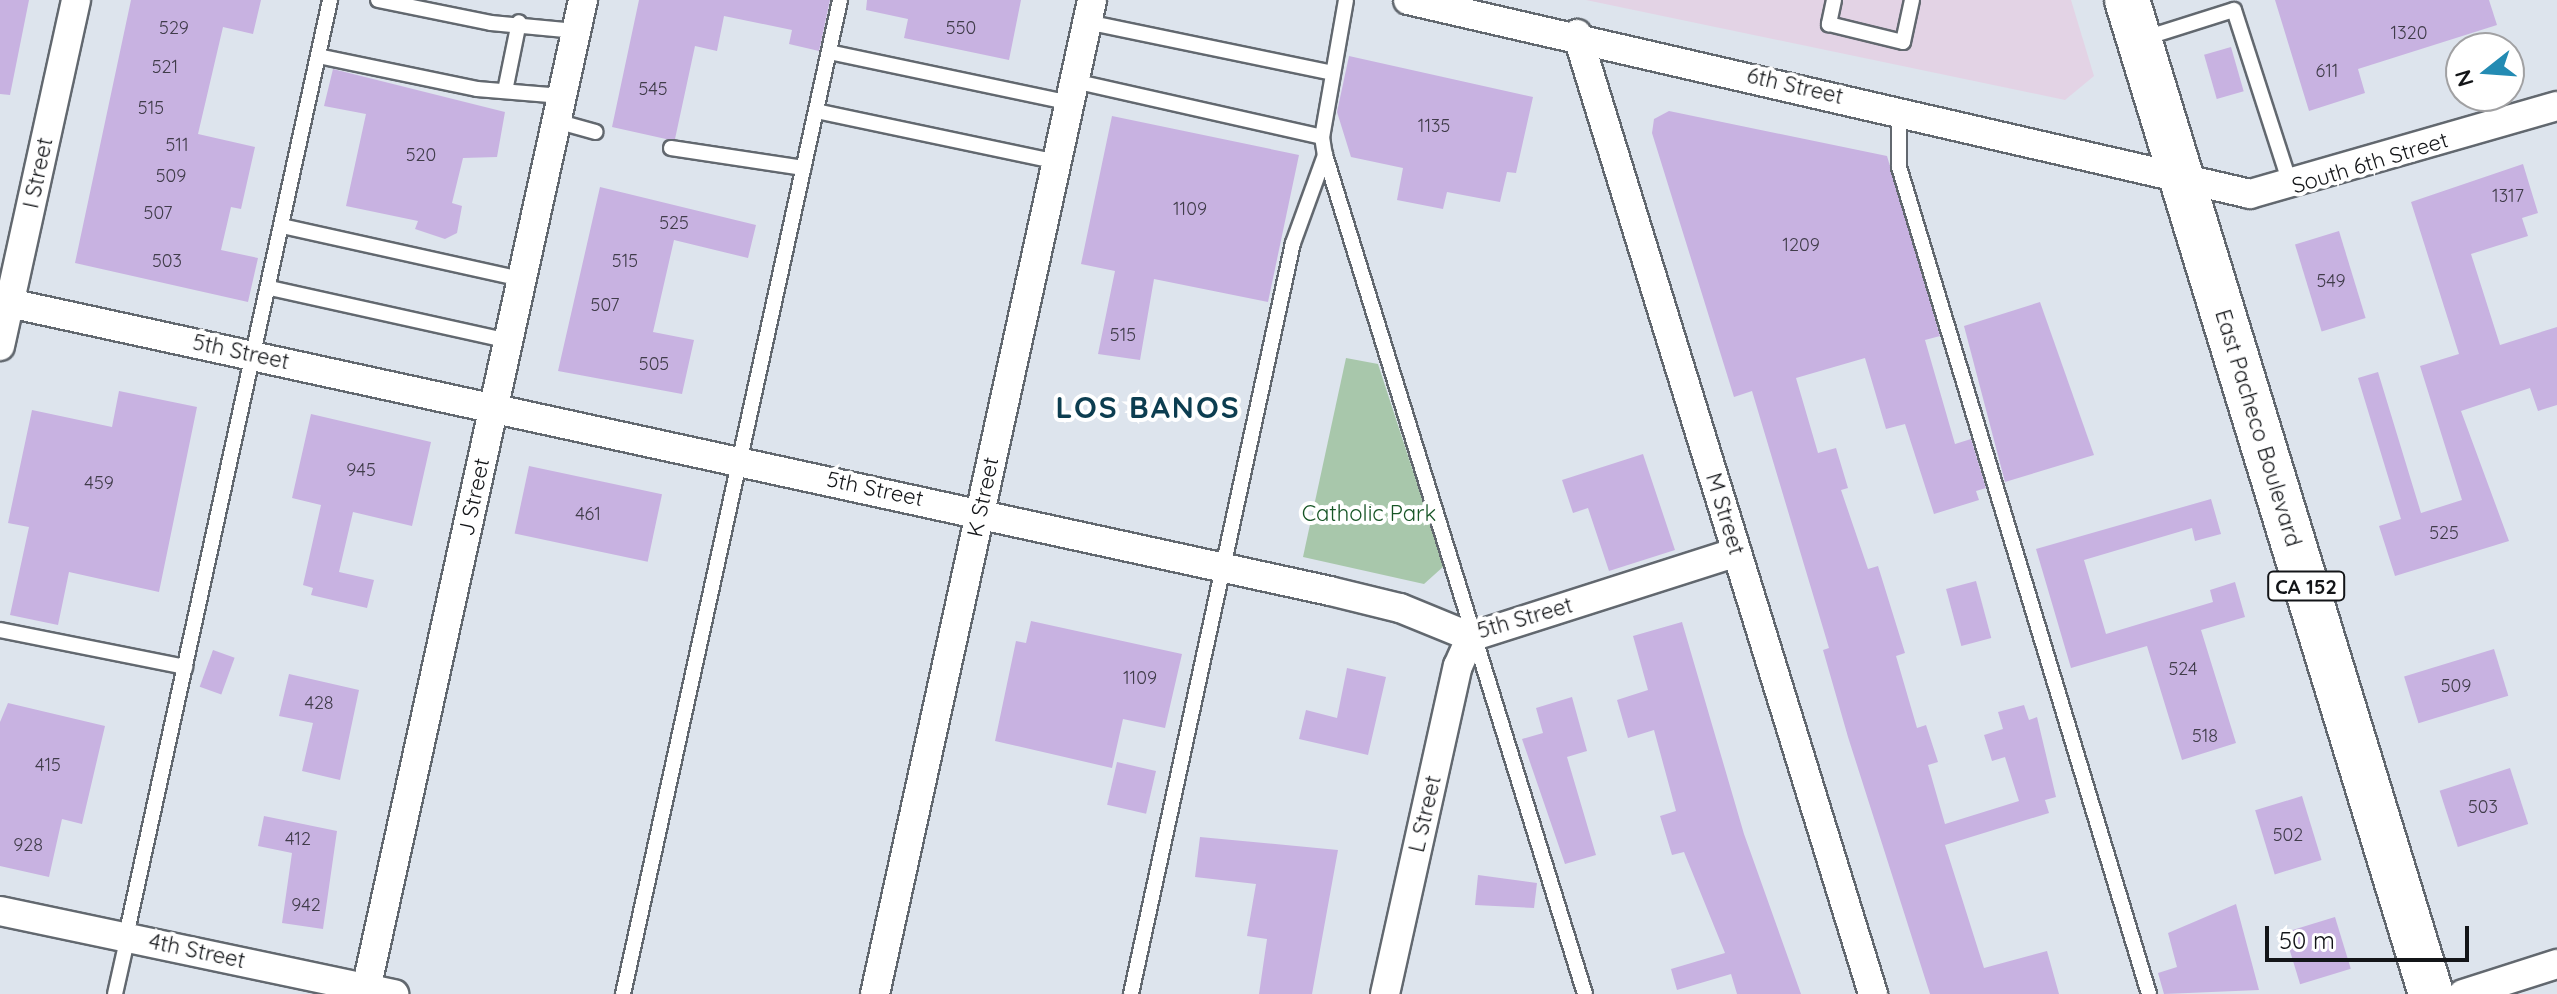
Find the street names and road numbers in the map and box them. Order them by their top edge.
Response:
street label: 6th Street [1744,62,1846,110]
street label: South 6th Street [2289,127,2451,199]
street label: I Street [18,135,58,211]
street label: East Pacheco Boulevard [2209,306,2307,550]
street label: 5th Street [190,329,292,375]
street label: K Street [962,455,1004,539]
street label: J Street [453,456,495,538]
street label: 5th Street [824,466,926,512]
street label: M Street [1700,470,1750,558]
road number: CA 152 [2266,570,2346,602]
street label: 5th Street [1474,592,1576,644]
street label: L Street [1403,773,1447,855]
street label: 4th Street [146,928,248,974]

